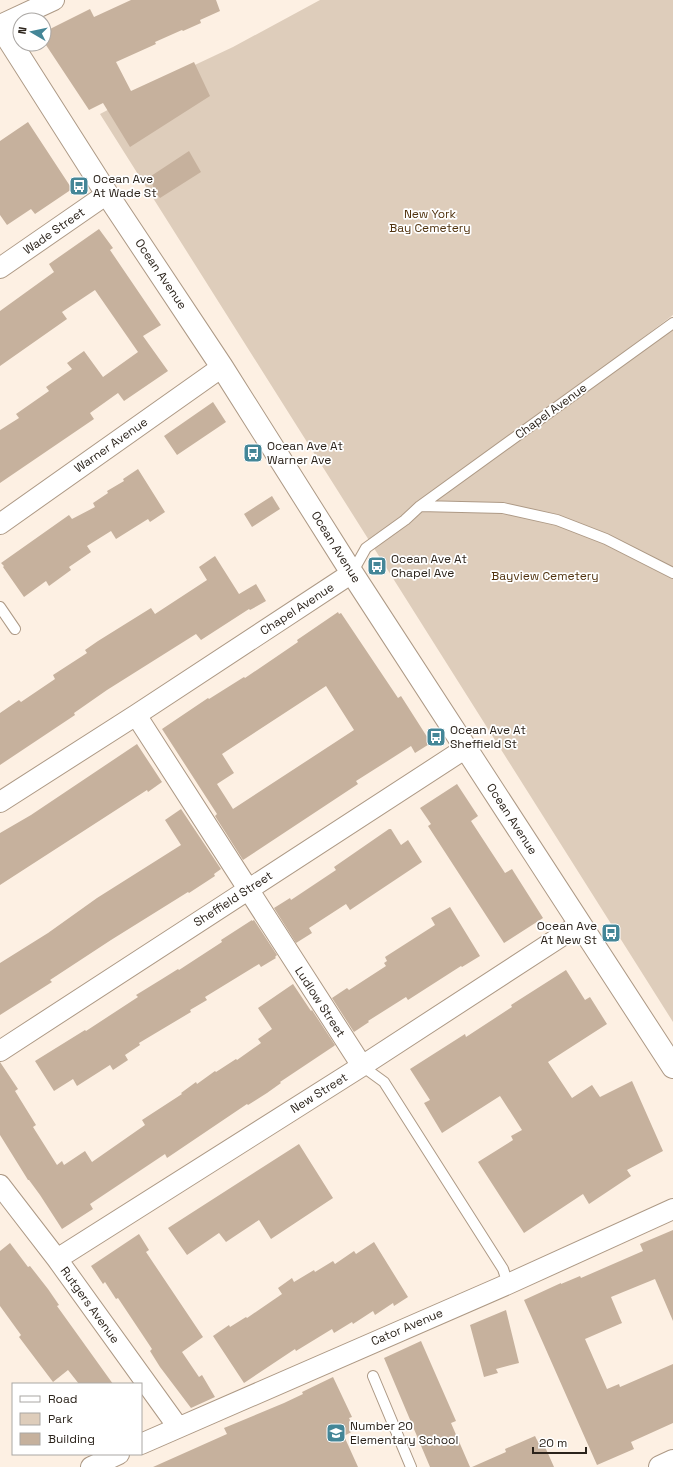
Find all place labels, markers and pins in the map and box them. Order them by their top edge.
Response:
place label: Ocean Ave At Wade St [93,171,157,201]
bus stop icon: Ocean Ave At Wade St [68,175,90,197]
place label: Ocean Ave At Warner Ave [267,438,343,468]
bus stop icon: Ocean Ave At Warner Ave [242,442,264,464]
place label: Ocean Ave At Chapel Ave [391,551,467,581]
bus stop icon: Ocean Ave At Chapel Ave [366,555,388,577]
place label: Ocean Ave At Sheffield St [450,722,526,752]
bus stop icon: Ocean Ave At Sheffield St [425,726,447,748]
place label: Ocean Ave At New St [537,918,597,948]
bus stop icon: Ocean Ave At New St [600,922,622,944]
place label: Number 20 Elementary School [350,1418,458,1448]
school or university icon: Number 20 Elementary School [325,1422,347,1444]

